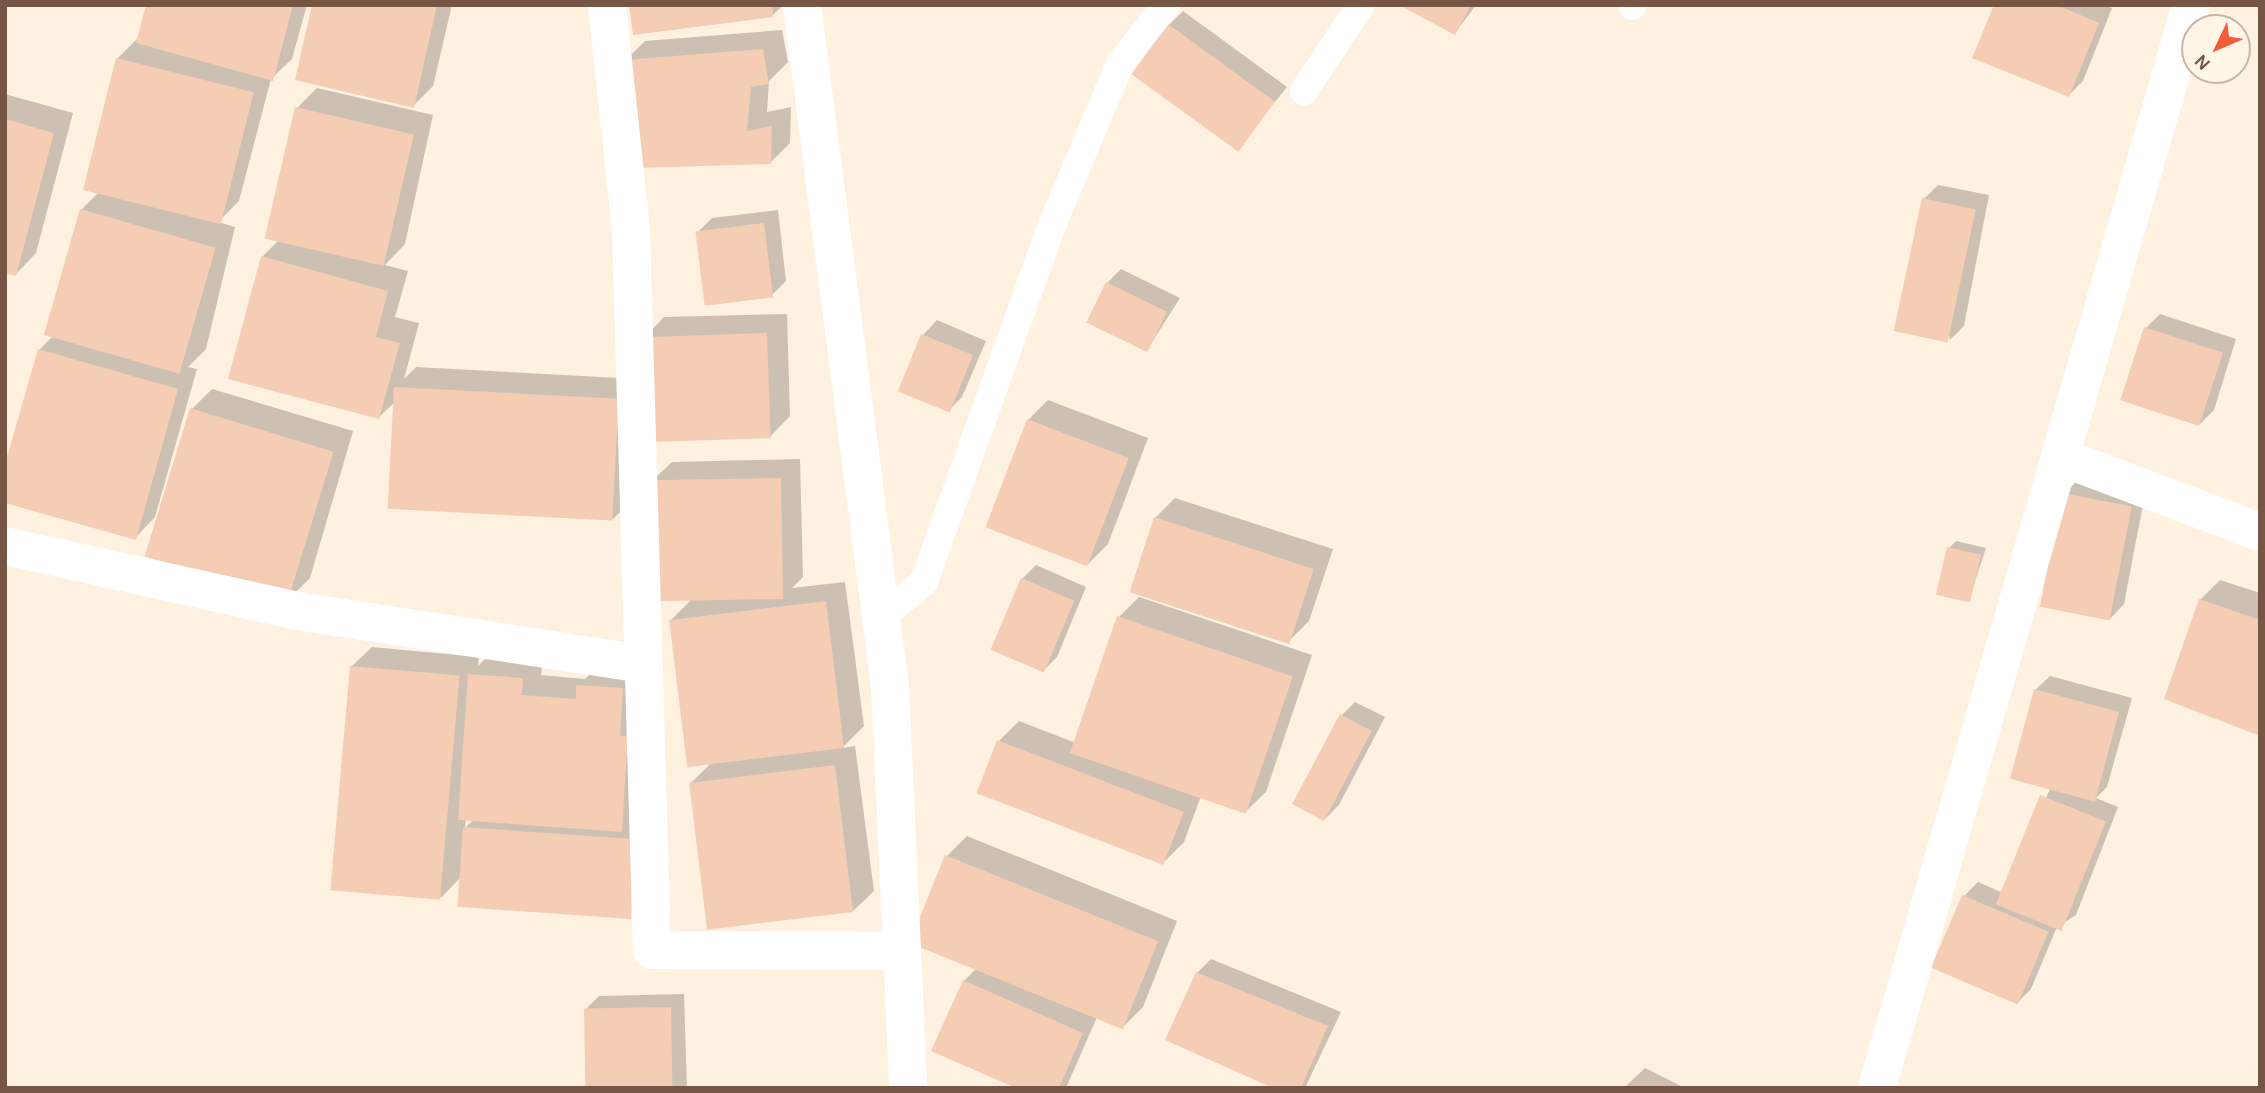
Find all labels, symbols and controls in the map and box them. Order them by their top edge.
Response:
north arrow [2181,14,2251,84]
text: N [2190,50,2215,75]

